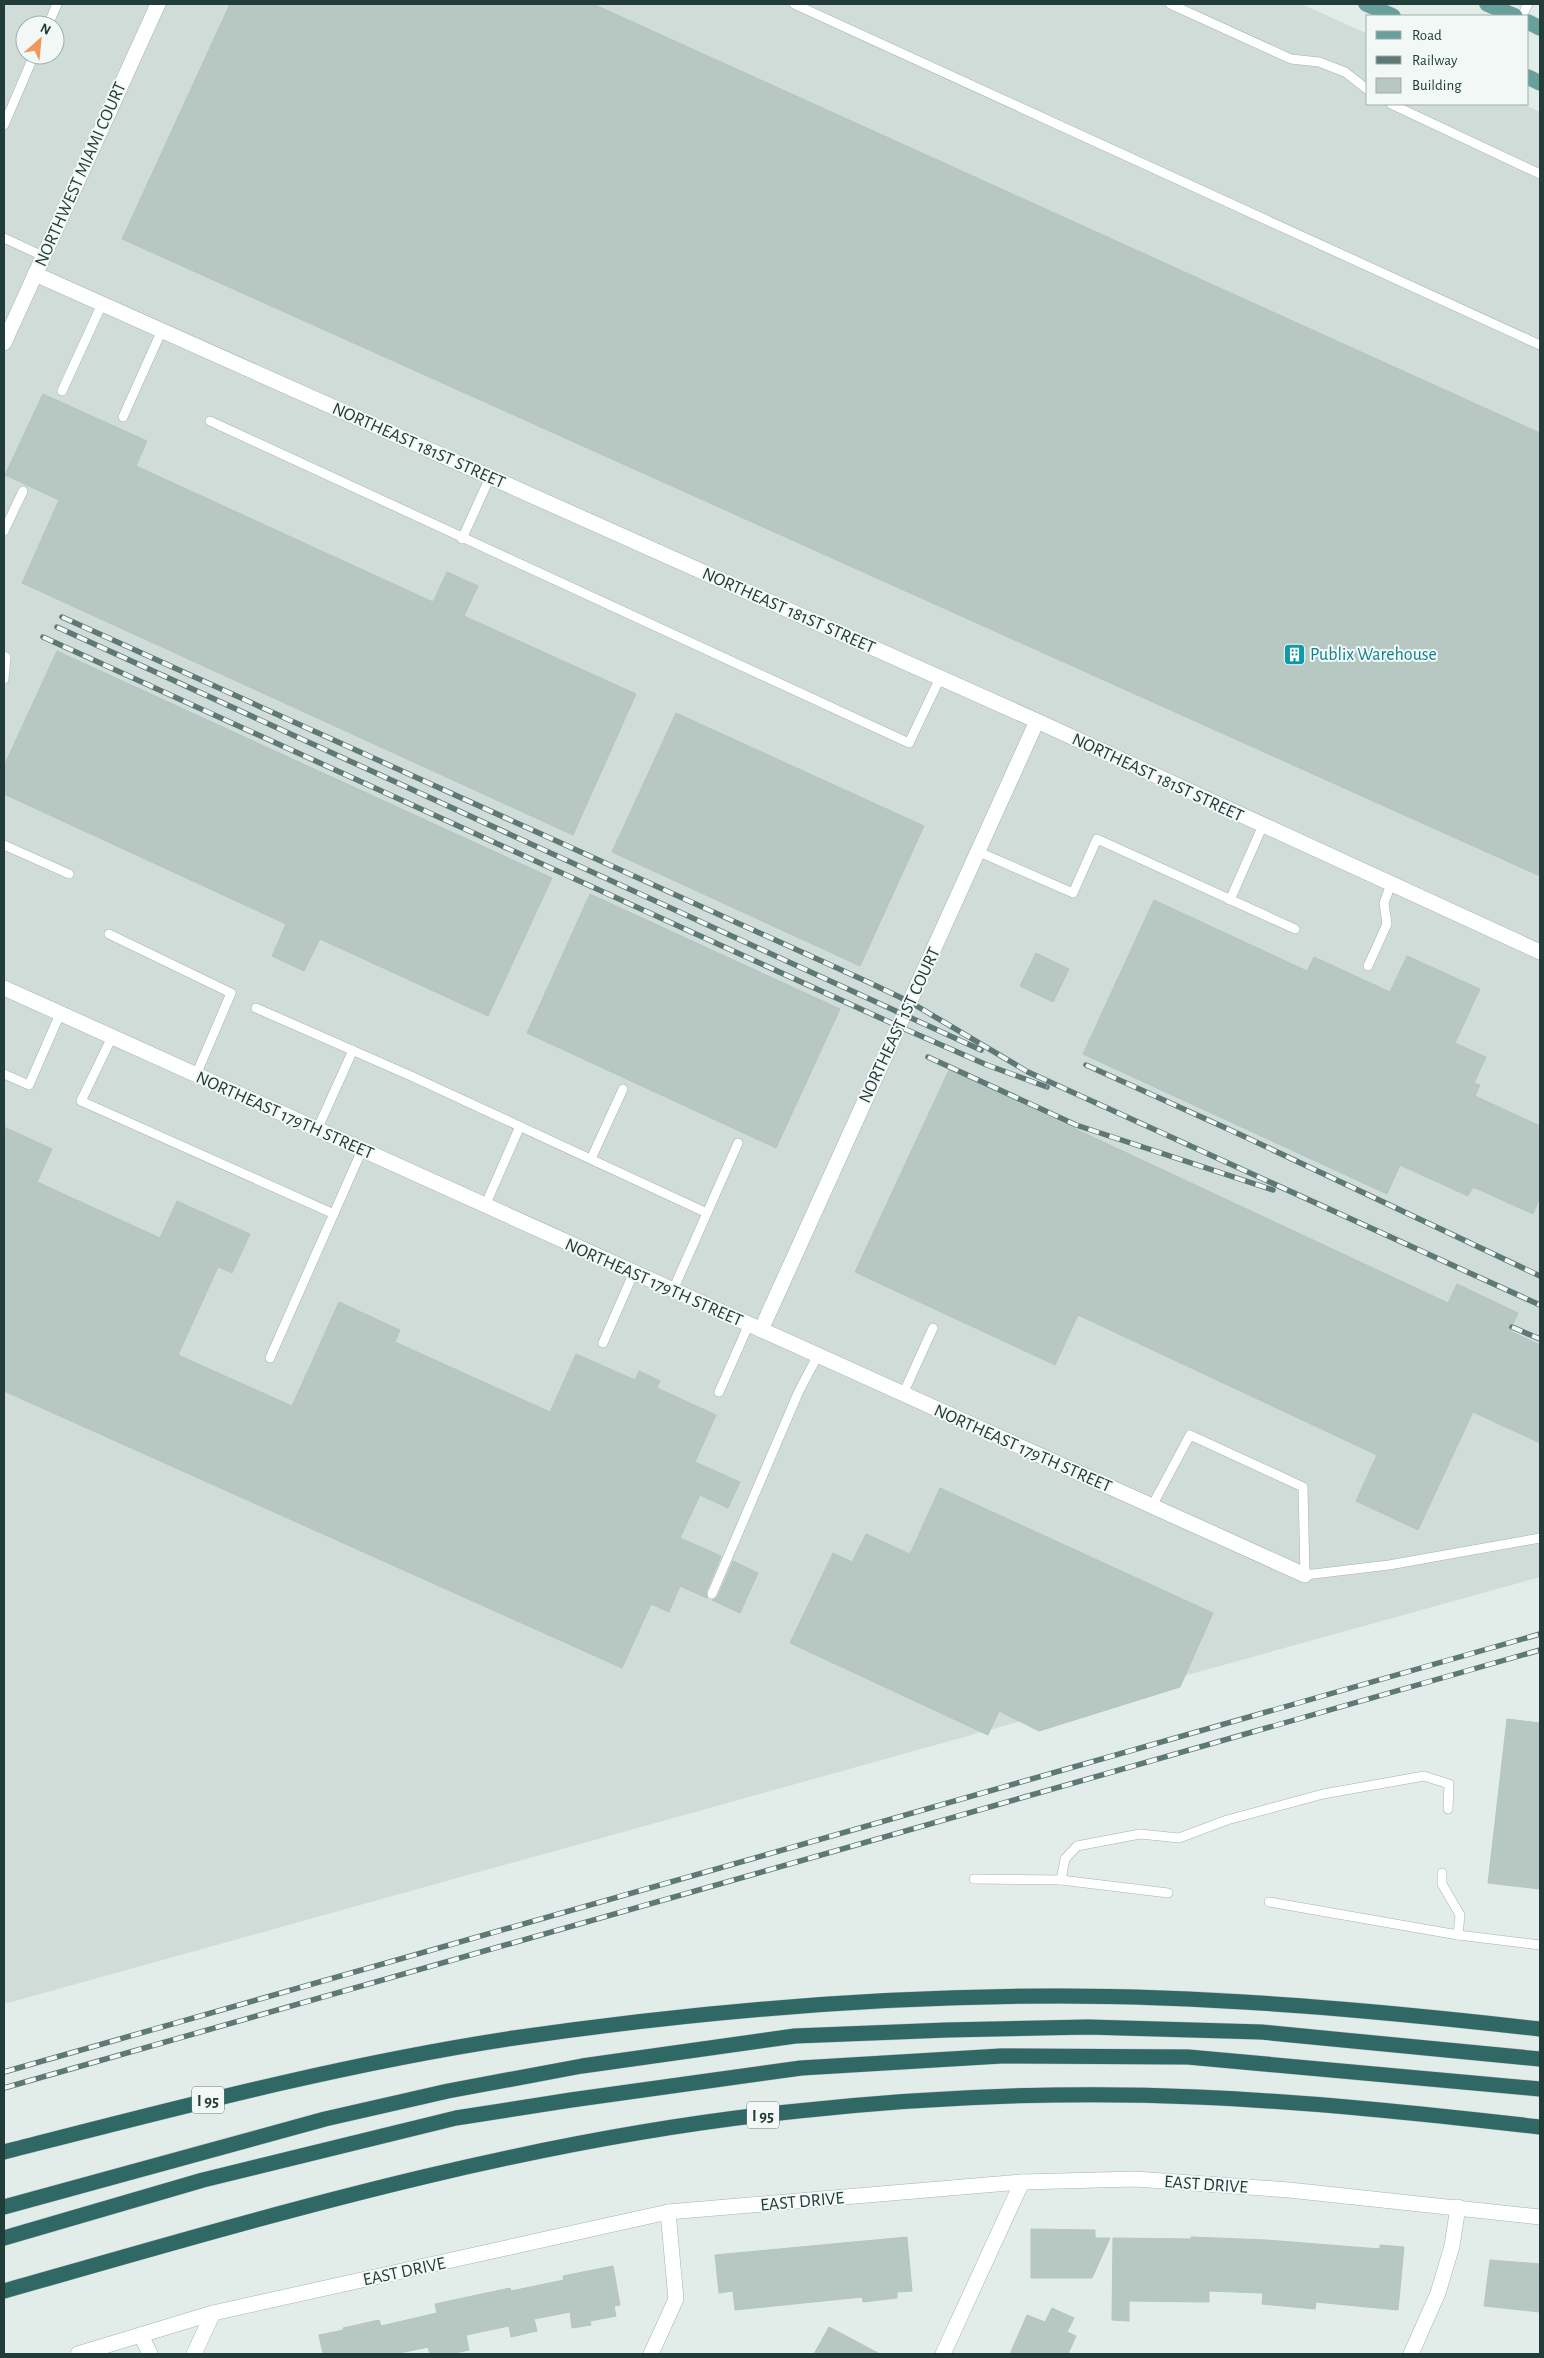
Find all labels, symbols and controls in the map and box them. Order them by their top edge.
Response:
north arrow [15,15,65,65]
legend [1366,15,1529,105]
text: N [38,21,53,38]
text: Road [1412,28,1442,43]
text: Railway [1412,53,1458,68]
text: Building [1412,78,1462,93]
street label: NORTHWEST MIAMI COURT [32,79,130,269]
street label: NORTHEAST 181ST STREET [329,400,508,492]
street label: NORTHEAST 181ST STREET [699,565,878,657]
building icon: Publix Warehouse [1282,642,1306,666]
place label: Publix Warehouse [1310,646,1437,664]
street label: NORTHEAST 181ST STREET [1069,730,1246,826]
street label: NORTHEAST 1ST COURT [856,945,944,1106]
street label: NORTHEAST 179TH STREET [193,1069,376,1163]
street label: NORTHEAST 179TH STREET [562,1236,745,1330]
street label: NORTHEAST 179TH STREET [931,1402,1114,1496]
road number: I 95 [192,2086,224,2114]
road number: I 95 [747,2102,779,2128]
street label: EAST DRIVE [1163,2173,1249,2197]
street label: EAST DRIVE [759,2189,845,2215]
street label: EAST DRIVE [361,2254,447,2290]

